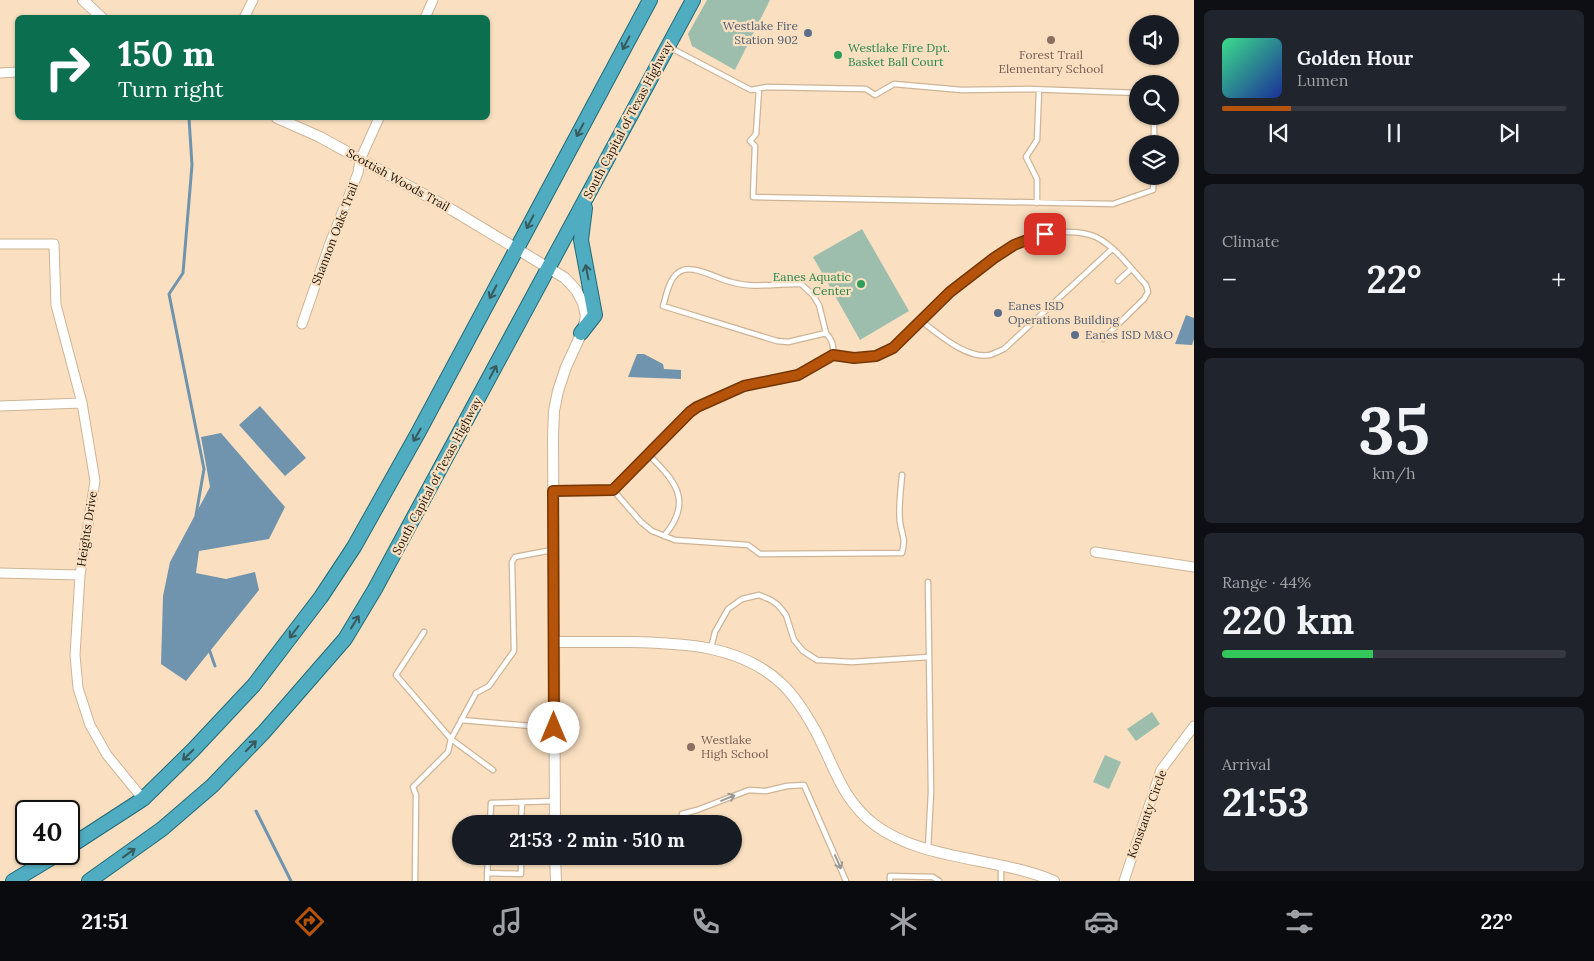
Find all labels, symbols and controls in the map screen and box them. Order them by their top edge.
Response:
map controls [1129,15,1179,185]
button: sound [1129,15,1179,65]
place label: Westlake Fire Station 902 [723,18,798,47]
marker: Westlake Fire Station 902 [802,27,814,39]
text: 150 m [118,31,215,76]
marker: Forest Trail Elementary School [1045,34,1057,46]
icon: right [35,35,100,100]
one-way arrow [621,35,631,50]
street label: South Capital of Texas Highway [580,38,676,201]
place label: Westlake Fire Dpt. Basket Ball Court [848,40,950,69]
text: Golden Hour [1297,46,1413,70]
place label: Forest Trail Elementary School [998,47,1104,76]
marker: Westlake Fire Dpt. Basket Ball Court [832,49,844,61]
text: Lumen [1297,70,1349,90]
text: Turn right [118,75,223,103]
button: search [1129,75,1179,125]
icon: previous [1265,119,1293,147]
icon: pause [1380,119,1408,147]
icon: next [1495,119,1523,147]
one-way arrow [575,122,584,137]
button: layers [1129,135,1179,185]
street label: Scottish Woods Trail [344,145,452,214]
street label: Shannon Oaks Trail [308,180,361,287]
pin [1024,213,1066,255]
one-way arrow [525,215,535,230]
icon: arrive [1031,220,1059,248]
text: Climate [1222,231,1279,251]
text: 22° [1366,255,1422,303]
text: − [1222,262,1237,298]
text: + [1551,262,1566,298]
one-way arrow [582,265,592,281]
place label: Eanes Aquatic Center [773,269,852,298]
marker: Eanes Aquatic Center [855,278,867,290]
one-way arrow [488,284,497,299]
place label: Eanes ISD Operations Building [1008,298,1119,327]
marker: Eanes ISD Operations Building [992,307,1004,319]
place label: Eanes ISD M&O [1085,327,1173,342]
marker: Eanes ISD M&O [1069,329,1081,341]
one-way arrow [488,366,498,380]
text: 35 [1358,389,1430,472]
street label: South Capital of Texas Highway [389,394,485,557]
one-way arrow [411,427,421,442]
text: km/h [1372,463,1416,483]
street label: Heights Drive [73,490,100,568]
text: Range · 44% [1222,572,1311,592]
text: 220 km [1222,596,1354,644]
one-way arrow [351,616,361,630]
one-way arrow [289,625,299,639]
position arrow [527,701,579,753]
place label: Westlake High School [701,732,769,761]
one-way arrow [245,740,257,752]
marker: Westlake High School [685,741,697,753]
one-way arrow [182,749,194,761]
text: Arrival [1222,754,1271,774]
street label: Konstanty Circle [1124,767,1170,860]
text: 21:53 [1222,778,1309,826]
one-way arrow [720,793,735,802]
speed limit sign: 40 [15,800,80,865]
text: 21:53 · 2 min · 510 m [509,828,685,852]
one-way arrow [122,848,136,858]
one-way arrow [833,854,843,869]
icon: directions [292,904,327,939]
icon: music [490,904,525,939]
icon: phone [688,904,723,939]
icon: climate [886,904,921,939]
icon: car [1084,904,1119,939]
icon: filters [1282,904,1317,939]
text: 21:51 [82,907,129,935]
text: 22° [1481,907,1512,935]

